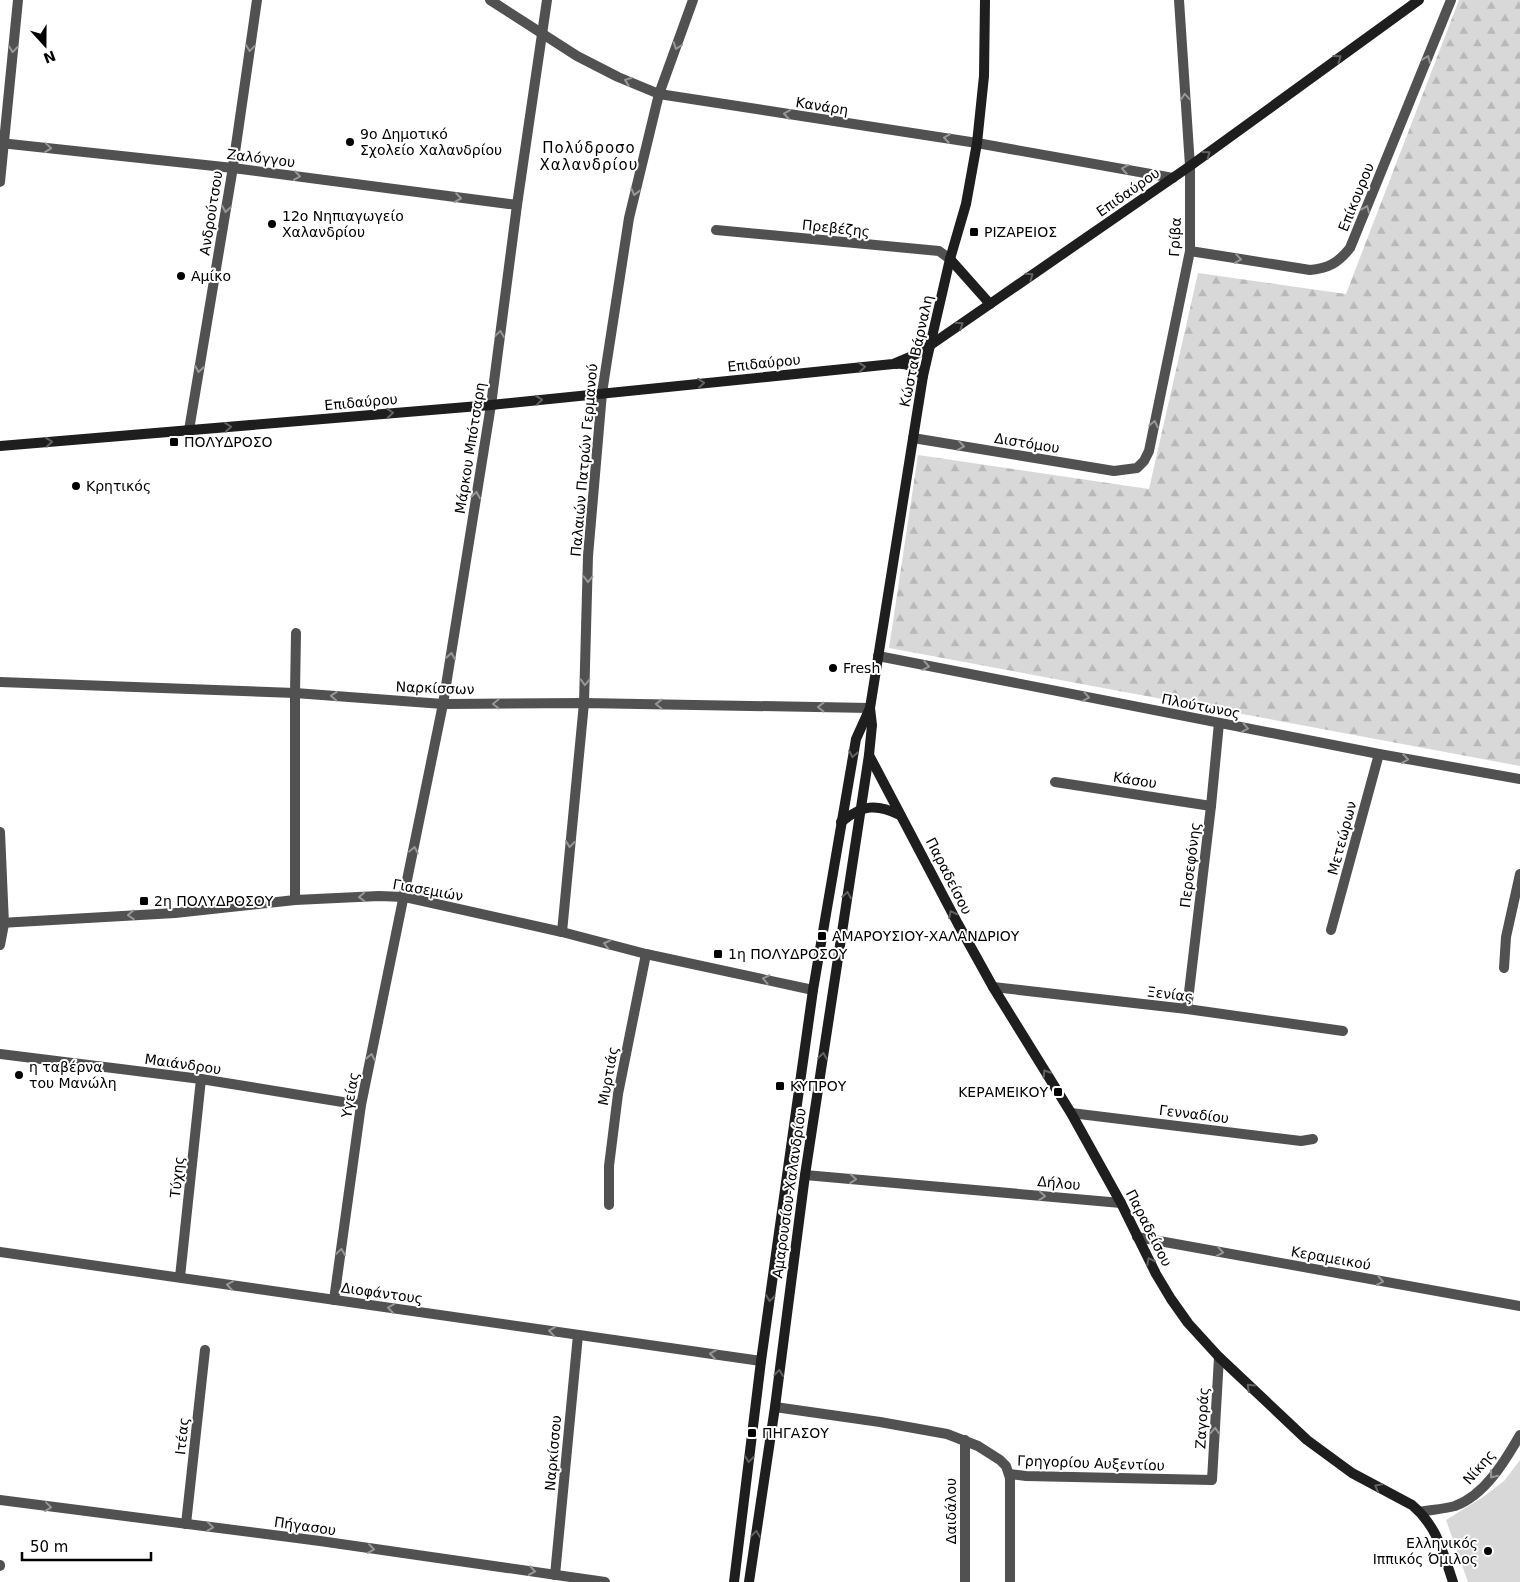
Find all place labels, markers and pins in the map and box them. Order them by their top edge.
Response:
place label: 9ο Δημοτικό Σχολείο Χαλανδρίου [360,126,502,158]
marker: 9ο Δημοτικό Σχολείο Χαλανδρίου [344,136,356,148]
place label: 12ο Νηπιαγωγείο Χαλανδρίου [282,208,404,240]
marker: 12ο Νηπιαγωγείο Χαλανδρίου [266,218,278,230]
place label: ΡΙΖΑΡΕΙΟΣ [984,224,1057,240]
marker: ΡΙΖΑΡΕΙΟΣ [968,226,980,238]
place label: Αμίκο [191,268,231,284]
marker: Αμίκο [175,270,187,282]
place label: ΠΟΛΥΔΡΟΣΟ [184,434,273,450]
marker: ΠΟΛΥΔΡΟΣΟ [168,436,180,448]
place label: Κρητικός [86,478,151,494]
marker: Κρητικός [70,480,82,492]
place label: Fresh [843,660,880,676]
marker: Fresh [827,662,839,674]
place label: 2η ΠΟΛΥΔΡΟΣΟΥ [154,893,274,909]
marker: 2η ΠΟΛΥΔΡΟΣΟΥ [138,895,150,907]
place label: ΑΜΑΡΟΥΣΙΟΥ-ΧΑΛΑΝΔΡΙΟΥ [832,928,1020,944]
marker: ΑΜΑΡΟΥΣΙΟΥ-ΧΑΛΑΝΔΡΙΟΥ [816,930,828,942]
place label: 1η ΠΟΛΥΔΡΟΣΟΥ [728,946,848,962]
marker: 1η ΠΟΛΥΔΡΟΣΟΥ [712,948,724,960]
place label: η ταβέρνα του Μανώλη [29,1059,117,1091]
marker: η ταβέρνα του Μανώλη [13,1069,25,1081]
place label: ΚΥΠΡΟΥ [790,1078,847,1094]
marker: ΚΥΠΡΟΥ [774,1080,786,1092]
place label: ΚΕΡΑΜΕΙΚΟΥ [958,1084,1048,1100]
marker: ΚΕΡΑΜΕΙΚΟΥ [1052,1086,1064,1098]
place label: ΠΗΓΑΣΟΥ [762,1425,829,1441]
marker: ΠΗΓΑΣΟΥ [746,1427,758,1439]
place label: Ελληνικός Ιππικός Όμιλος [1373,1535,1478,1567]
marker: Ελληνικός Ιππικός Όμιλος [1482,1545,1494,1557]

